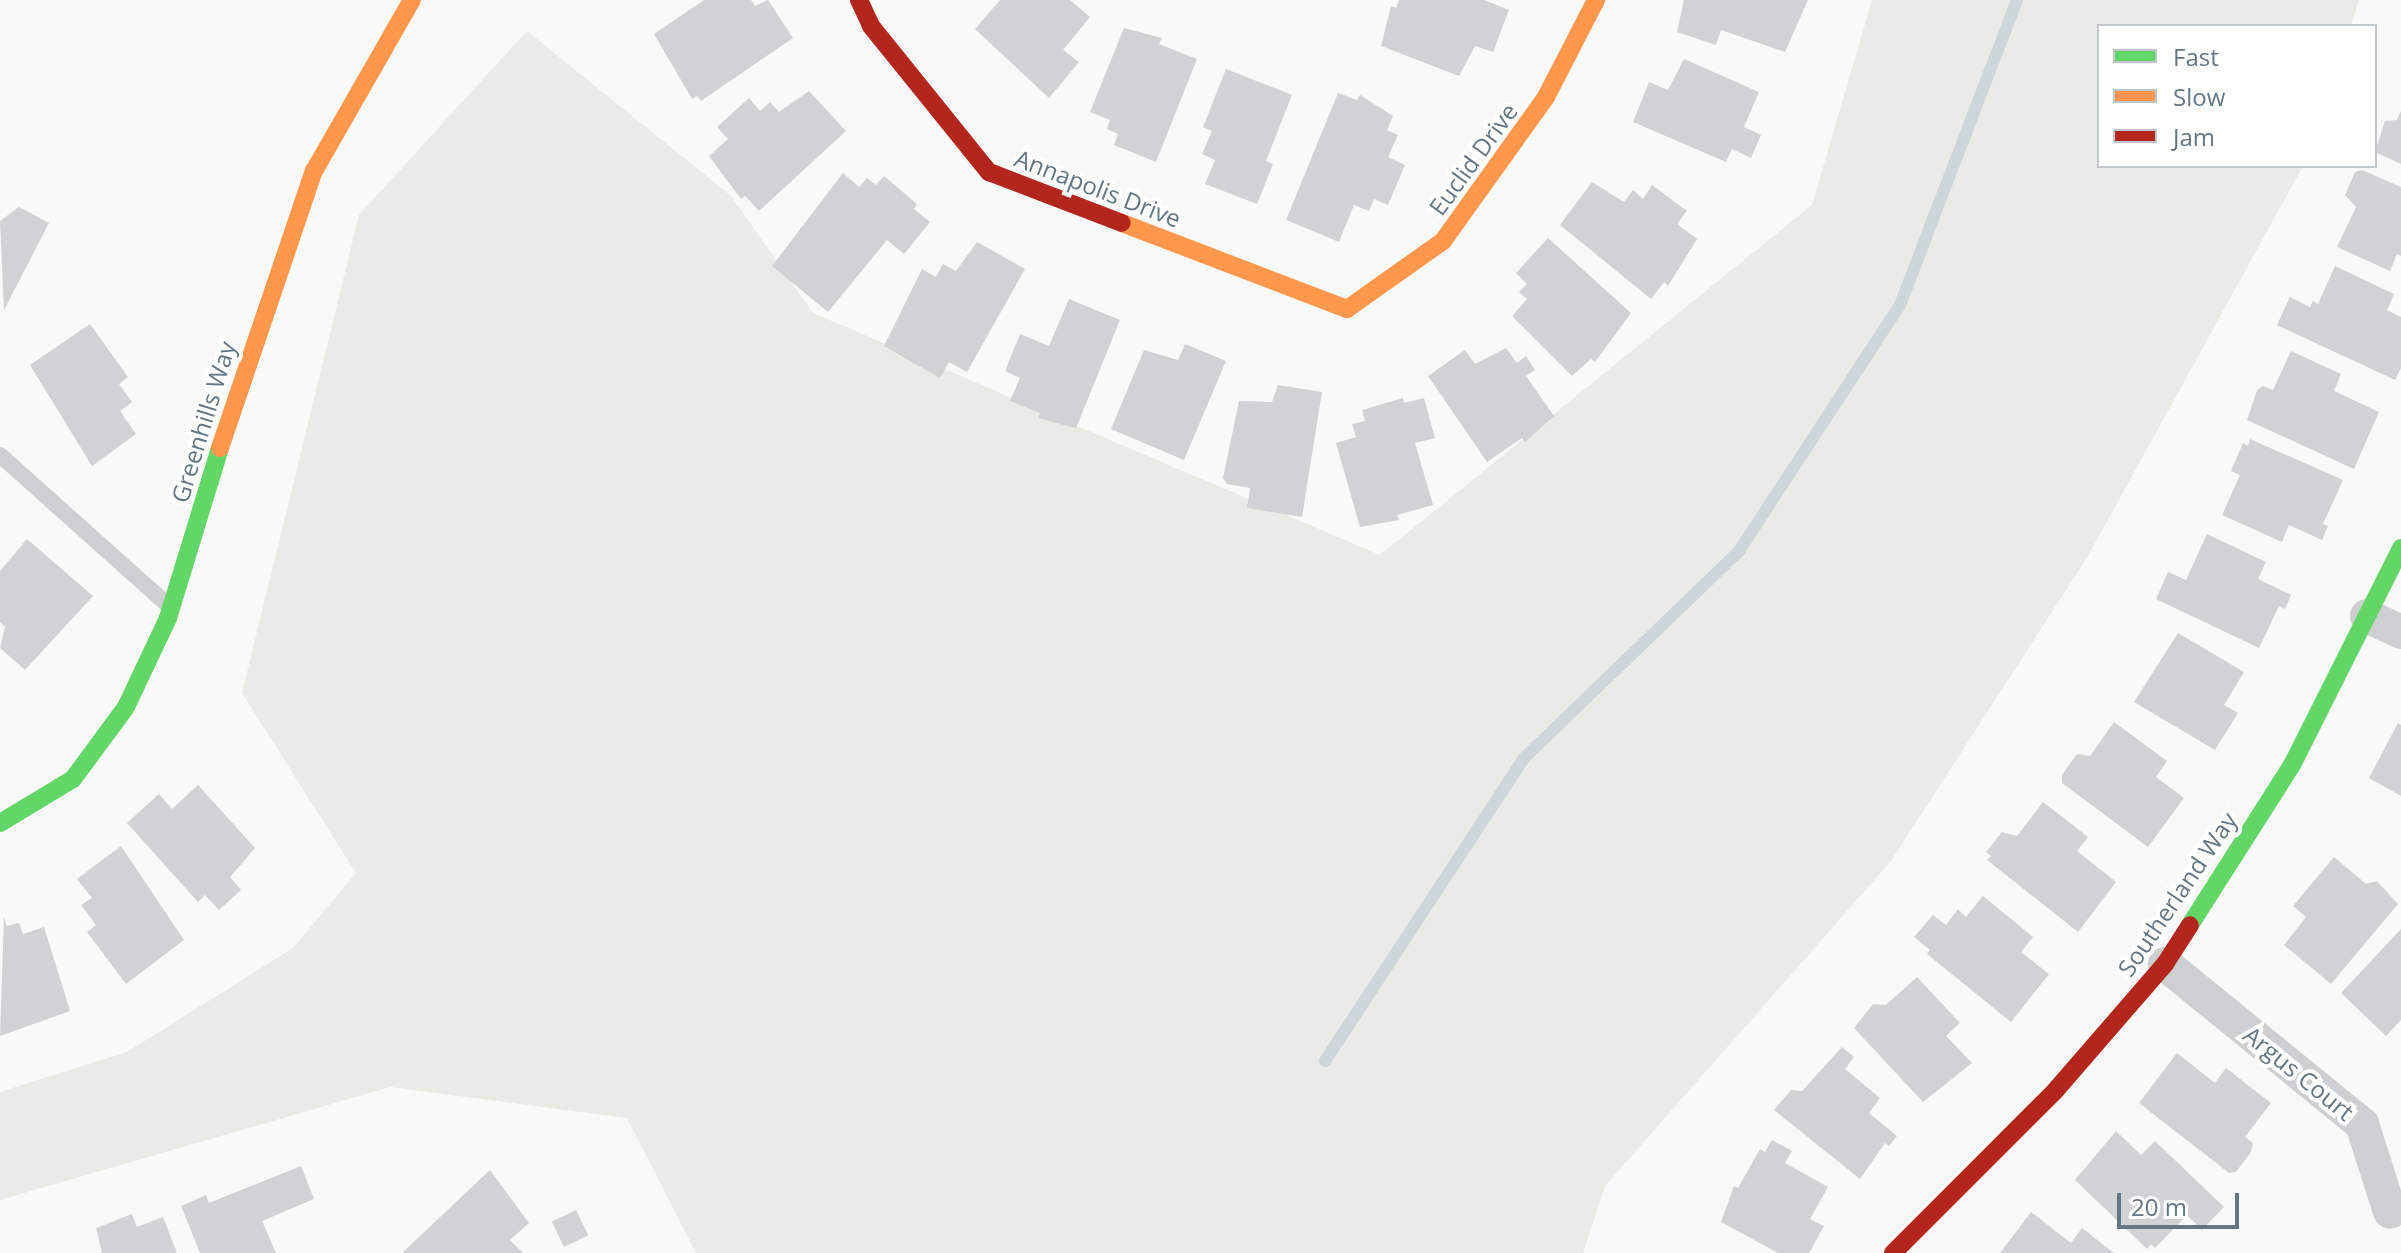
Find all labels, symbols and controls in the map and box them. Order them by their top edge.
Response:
legend [2097,24,2377,168]
text: Fast [2173,40,2219,73]
text: Slow [2173,80,2225,113]
street label: Euclid Drive [1423,97,1523,221]
text: Jam [2173,120,2215,153]
street label: Annapolis Drive [1011,143,1185,233]
street label: Greenhills Way [165,338,241,506]
street label: Southerland Way [2112,807,2242,981]
street label: Argus Court [2238,1020,2360,1126]
scale bar [2121,1177,2243,1227]
text: 20 m [2131,1190,2187,1223]

